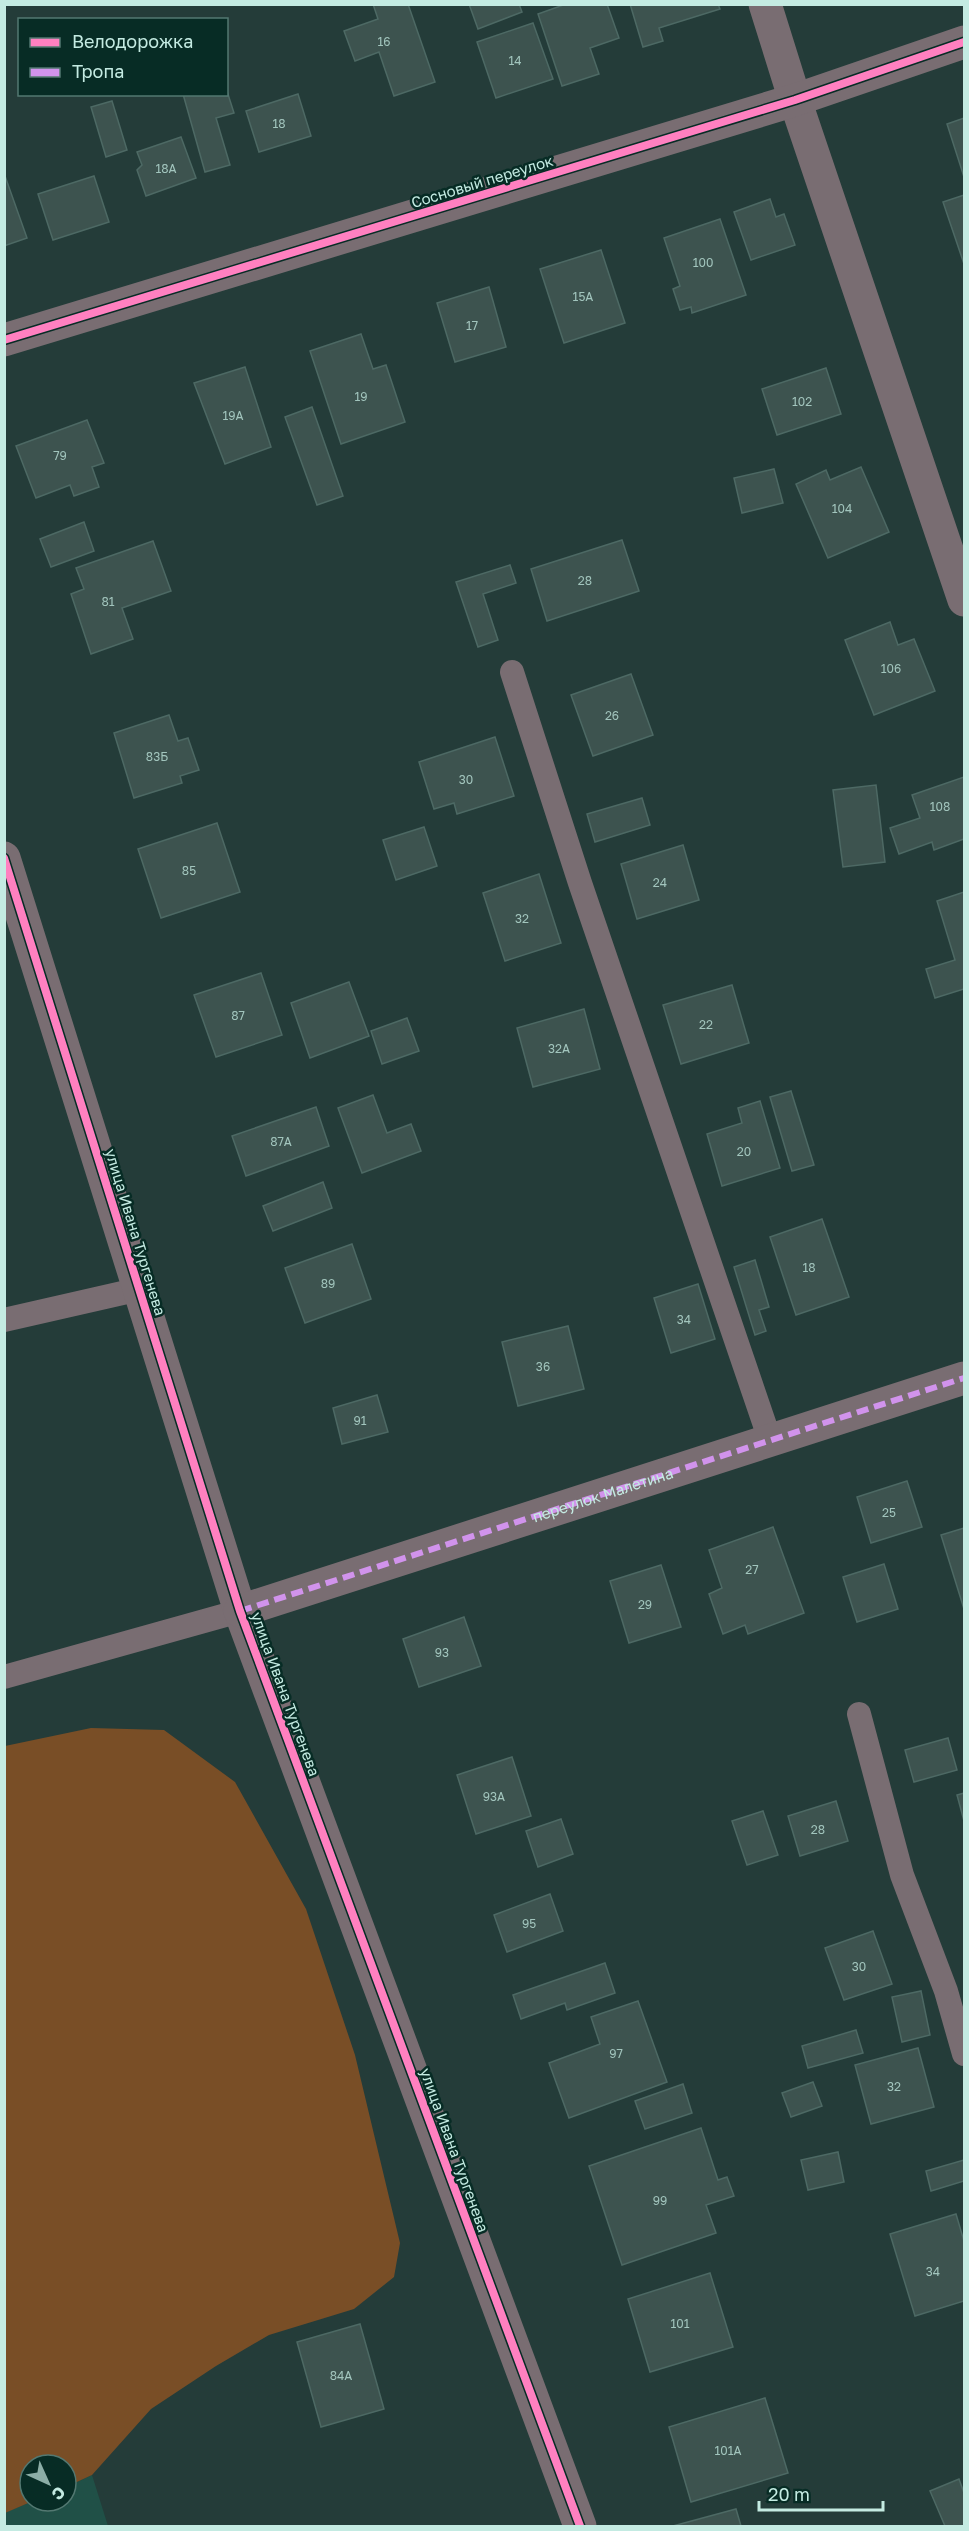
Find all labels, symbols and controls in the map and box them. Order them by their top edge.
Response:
legend [18,18,228,96]
text: Велодорожка [72,30,193,52]
house number: 16 [377,34,391,49]
house number: 14 [508,53,522,68]
text: Тропа [72,60,124,82]
house number: 18 [272,116,286,131]
street label: Сосновый переулок [409,151,556,211]
house number: 18А [155,161,177,176]
house number: 100 [693,255,713,270]
house number: 15А [573,289,593,304]
house number: 17 [466,318,478,333]
house number: 19 [354,389,368,404]
house number: 102 [792,394,812,409]
house number: 19А [222,408,244,423]
house number: 79 [53,448,67,463]
house number: 104 [832,501,852,516]
house number: 28 [578,573,592,588]
house number: 81 [101,594,115,609]
house number: 106 [881,661,901,676]
house number: 26 [605,708,619,723]
house number: 83Б [146,749,168,764]
house number: 30 [459,772,473,787]
house number: 108 [930,799,950,814]
house number: 85 [182,863,196,878]
house number: 24 [653,875,667,890]
house number: 32 [515,911,529,926]
house number: 87 [231,1008,245,1023]
house number: 22 [699,1017,713,1032]
house number: 32А [548,1041,570,1056]
house number: 87А [270,1134,292,1149]
house number: 20 [737,1144,751,1159]
street label: улица Ивана Тургенева [102,1146,170,1318]
house number: 18 [802,1260,816,1275]
house number: 89 [321,1276,335,1291]
house number: 34 [677,1312,691,1327]
house number: 36 [536,1359,550,1374]
house number: 91 [353,1413,367,1428]
street label: переулок Малетина [530,1463,675,1525]
house number: 25 [882,1505,896,1520]
house number: 27 [745,1562,759,1577]
house number: 29 [638,1597,652,1612]
street label: улица Ивана Тургенева [248,1609,324,1779]
house number: 93 [435,1645,449,1660]
house number: 93А [483,1789,505,1804]
house number: 28 [811,1822,825,1837]
house number: 95 [522,1916,536,1931]
house number: 30 [852,1959,866,1974]
house number: 97 [609,2046,623,2061]
street label: улица Ивана Тургенева [417,2065,493,2235]
house number: 32 [887,2079,901,2094]
house number: 99 [653,2193,667,2208]
house number: 34 [926,2264,940,2279]
house number: 101 [670,2316,690,2331]
house number: 84А [330,2368,352,2383]
house number: 101А [714,2443,742,2458]
north arrow [18,2453,78,2513]
scale bar [759,2474,884,2512]
text: С [48,2483,70,2505]
text: 20 m [768,2483,810,2505]

